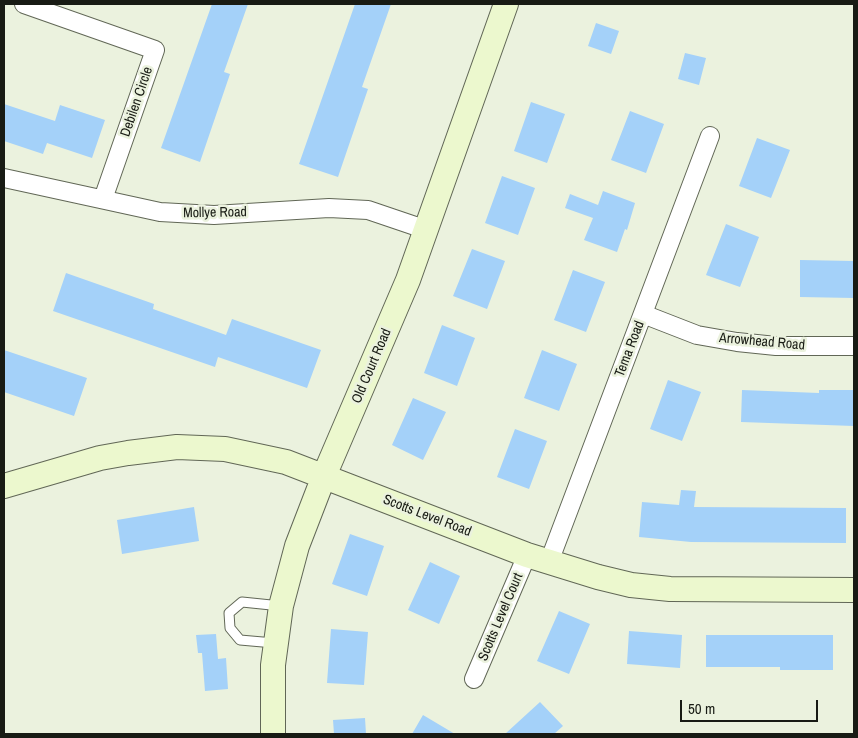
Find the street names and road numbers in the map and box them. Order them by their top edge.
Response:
street label: Debilen Circle [117,65,157,139]
street label: Mollye Road [183,204,247,222]
street label: Tema Road [612,319,648,379]
street label: Old Court Road [349,326,395,406]
street label: Arrowhead Road [718,330,806,354]
street label: Scotts Level Road [380,491,474,541]
street label: Scotts Level Court [475,571,527,663]

